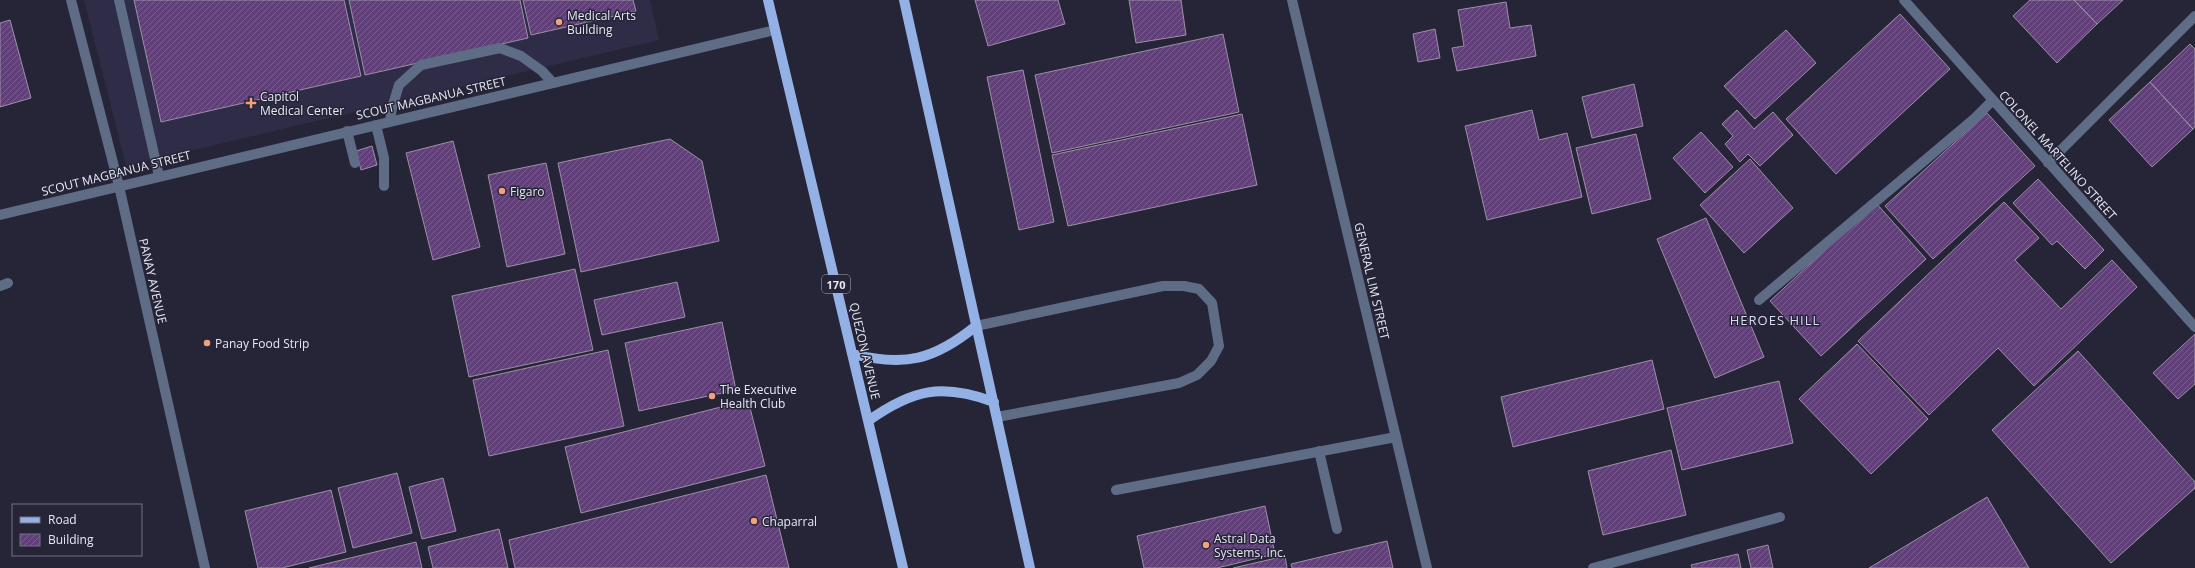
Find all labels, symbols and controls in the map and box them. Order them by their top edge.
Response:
place label: Medical Arts Building [567,7,636,38]
marker: Medical Arts Building [554,17,564,27]
street label: SCOUT MAGBANUA STREET [354,72,508,124]
street label: COLONEL MARTELINO STREET [1995,87,2121,224]
place label: Capitol Medical Center [260,88,344,119]
marker: Capitol Medical Center [245,97,257,109]
street label: SCOUT MAGBANUA STREET [40,146,193,200]
place label: Figaro [510,183,545,200]
marker: Figaro [497,186,507,196]
street label: GENERAL LIM STREET [1350,221,1394,342]
street label: PANAY AVENUE [135,237,171,325]
road number: 170 [822,275,850,293]
street label: QUEZON AVENUE [846,301,884,401]
district label: HEROES HILL [1730,311,1820,329]
place label: Panay Food Strip [215,335,309,352]
marker: Panay Food Strip [202,338,212,348]
place label: The Executive Health Club [720,381,797,412]
marker: The Executive Health Club [707,391,717,401]
legend [12,504,142,556]
text: Road [48,511,77,528]
place label: Chaparral [762,513,817,530]
marker: Chaparral [749,516,759,526]
place label: Astral Data Systems, Inc. [1214,530,1286,561]
text: Building [48,531,94,548]
marker: Astral Data Systems, Inc. [1201,540,1211,550]

